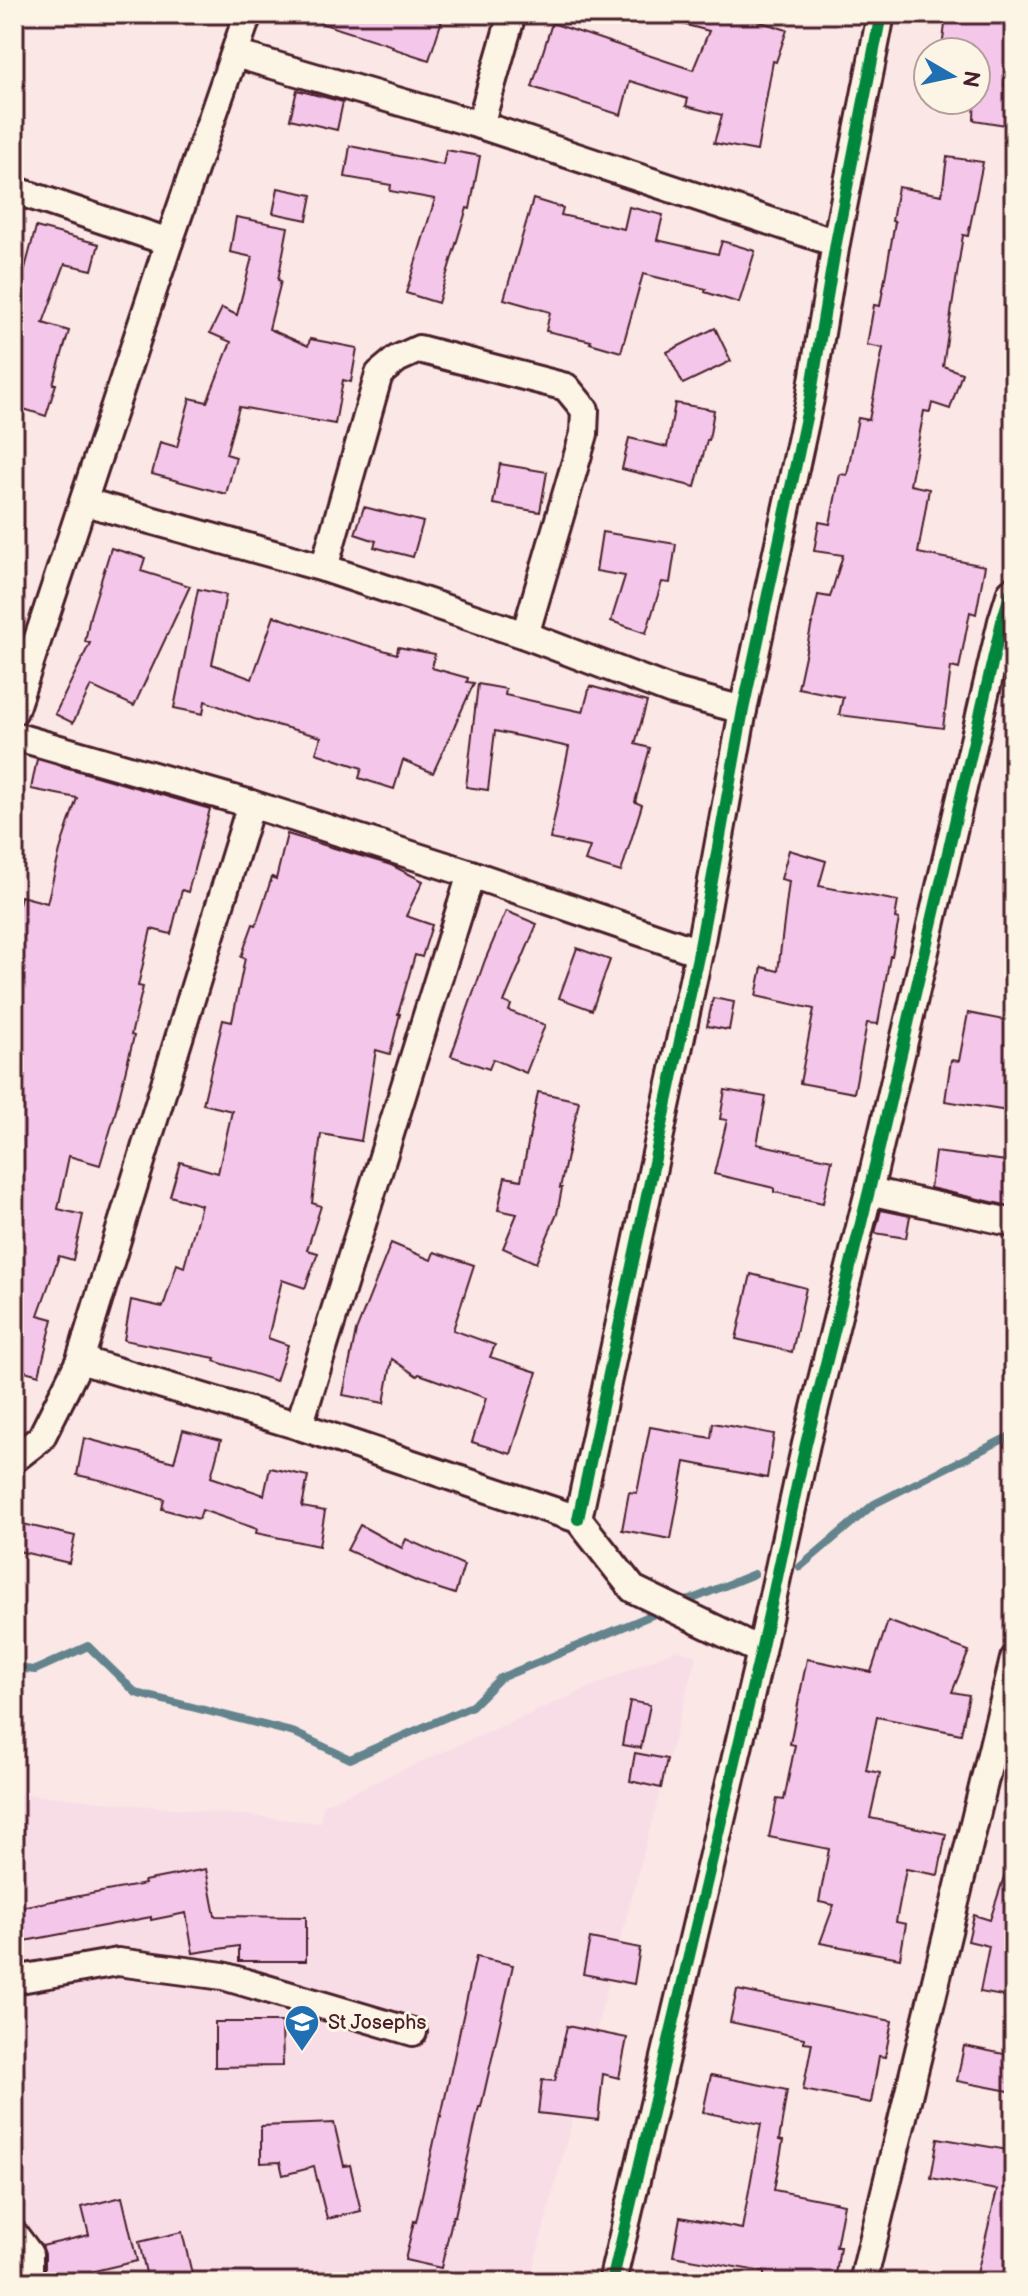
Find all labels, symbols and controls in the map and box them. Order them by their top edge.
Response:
north arrow [912,36,992,116]
text: N [956,69,985,89]
school or university icon: St Josephs [283,2003,321,2053]
place label: St Josephs [328,2011,426,2035]

